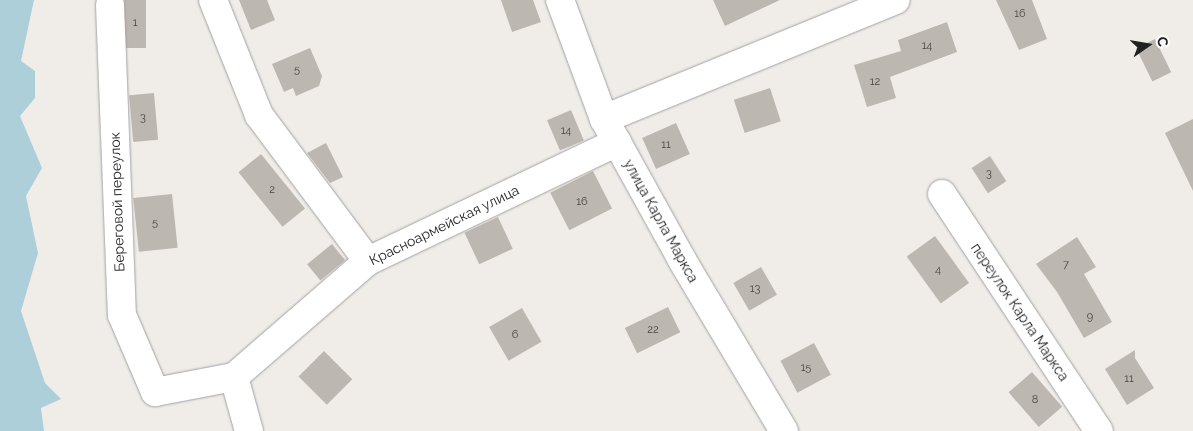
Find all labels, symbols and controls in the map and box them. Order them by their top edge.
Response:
house number: 16 [1014,7,1026,21]
house number: 1 [133,16,137,30]
north arrow [1123,20,1173,70]
text: С [1154,35,1171,48]
house number: 14 [922,39,932,53]
house number: 5 [294,63,300,77]
house number: 12 [870,75,880,89]
house number: 3 [140,111,146,125]
house number: 14 [561,124,571,138]
street label: Береговой переулок [106,132,128,272]
house number: 11 [661,138,671,152]
street label: улица Карла Маркса [620,157,702,285]
house number: 3 [986,167,992,181]
street label: Красноармейская улица [366,181,522,269]
house number: 2 [269,183,275,197]
house number: 16 [576,195,588,209]
house number: 5 [152,216,158,230]
street label: переулок Карла Маркса [968,240,1072,384]
house number: 7 [1063,258,1069,272]
house number: 4 [935,263,941,277]
house number: 13 [750,282,760,296]
house number: 9 [1087,310,1093,324]
house number: 22 [647,323,659,337]
house number: 6 [512,328,518,342]
house number: 15 [801,361,811,375]
house number: 11 [1124,372,1134,386]
house number: 8 [1032,393,1038,407]

